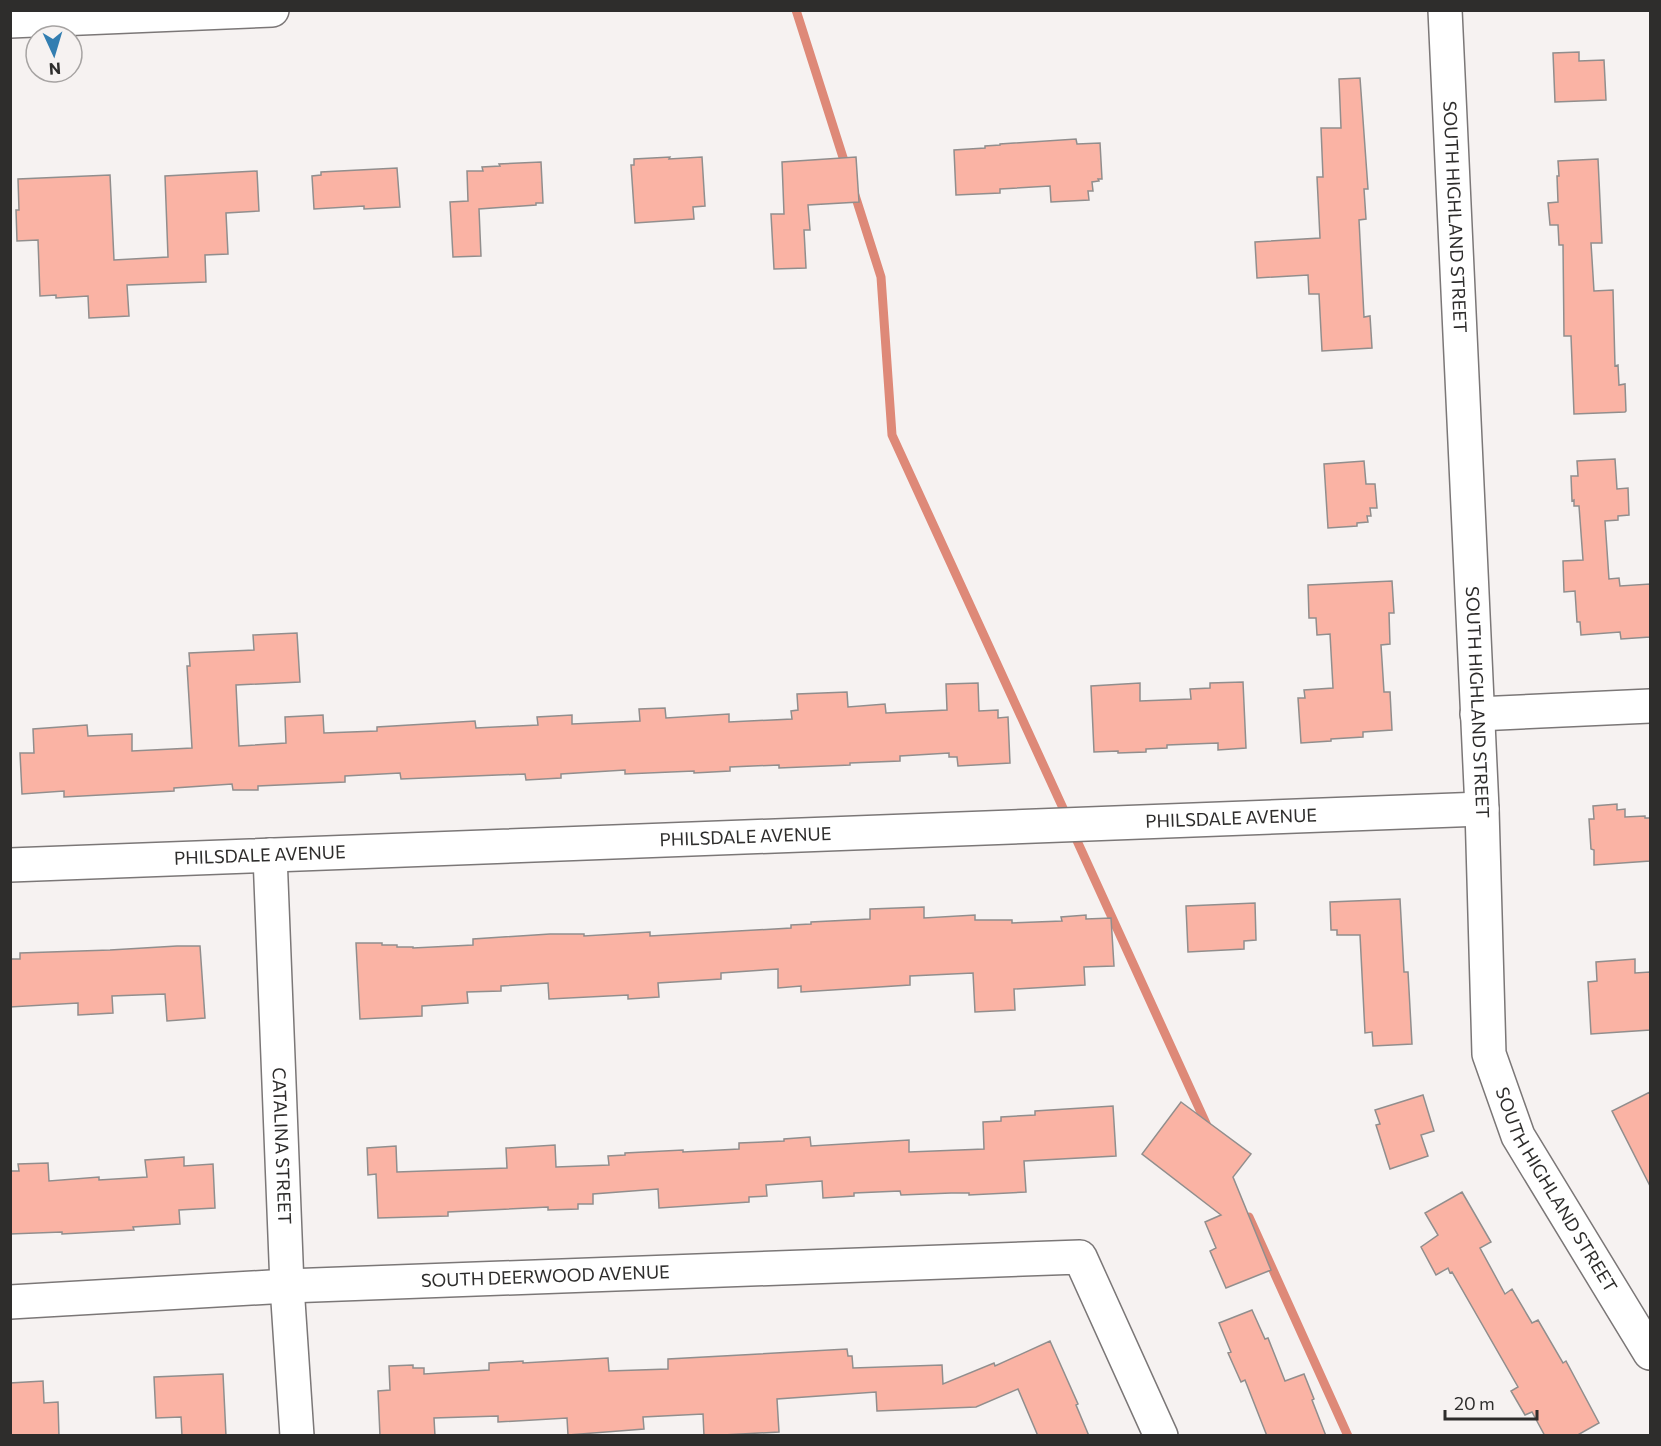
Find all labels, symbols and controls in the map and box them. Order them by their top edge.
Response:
north arrow [24,24,84,84]
text: N [48,60,62,79]
street label: SOUTH HIGHLAND STREET [1439,100,1472,333]
street label: SOUTH HIGHLAND STREET [1462,586,1494,818]
street label: PHILSDALE AVENUE [1145,803,1317,832]
street label: PHILSDALE AVENUE [659,822,832,850]
street label: PHILSDALE AVENUE [173,840,346,869]
street label: CATALINA STREET [268,1067,297,1225]
street label: SOUTH HIGHLAND STREET [1492,1084,1622,1296]
street label: SOUTH DEERWOOD AVENUE [420,1260,670,1291]
scale bar [1445,1383,1536,1421]
text: 20 m [1454,1392,1495,1414]

